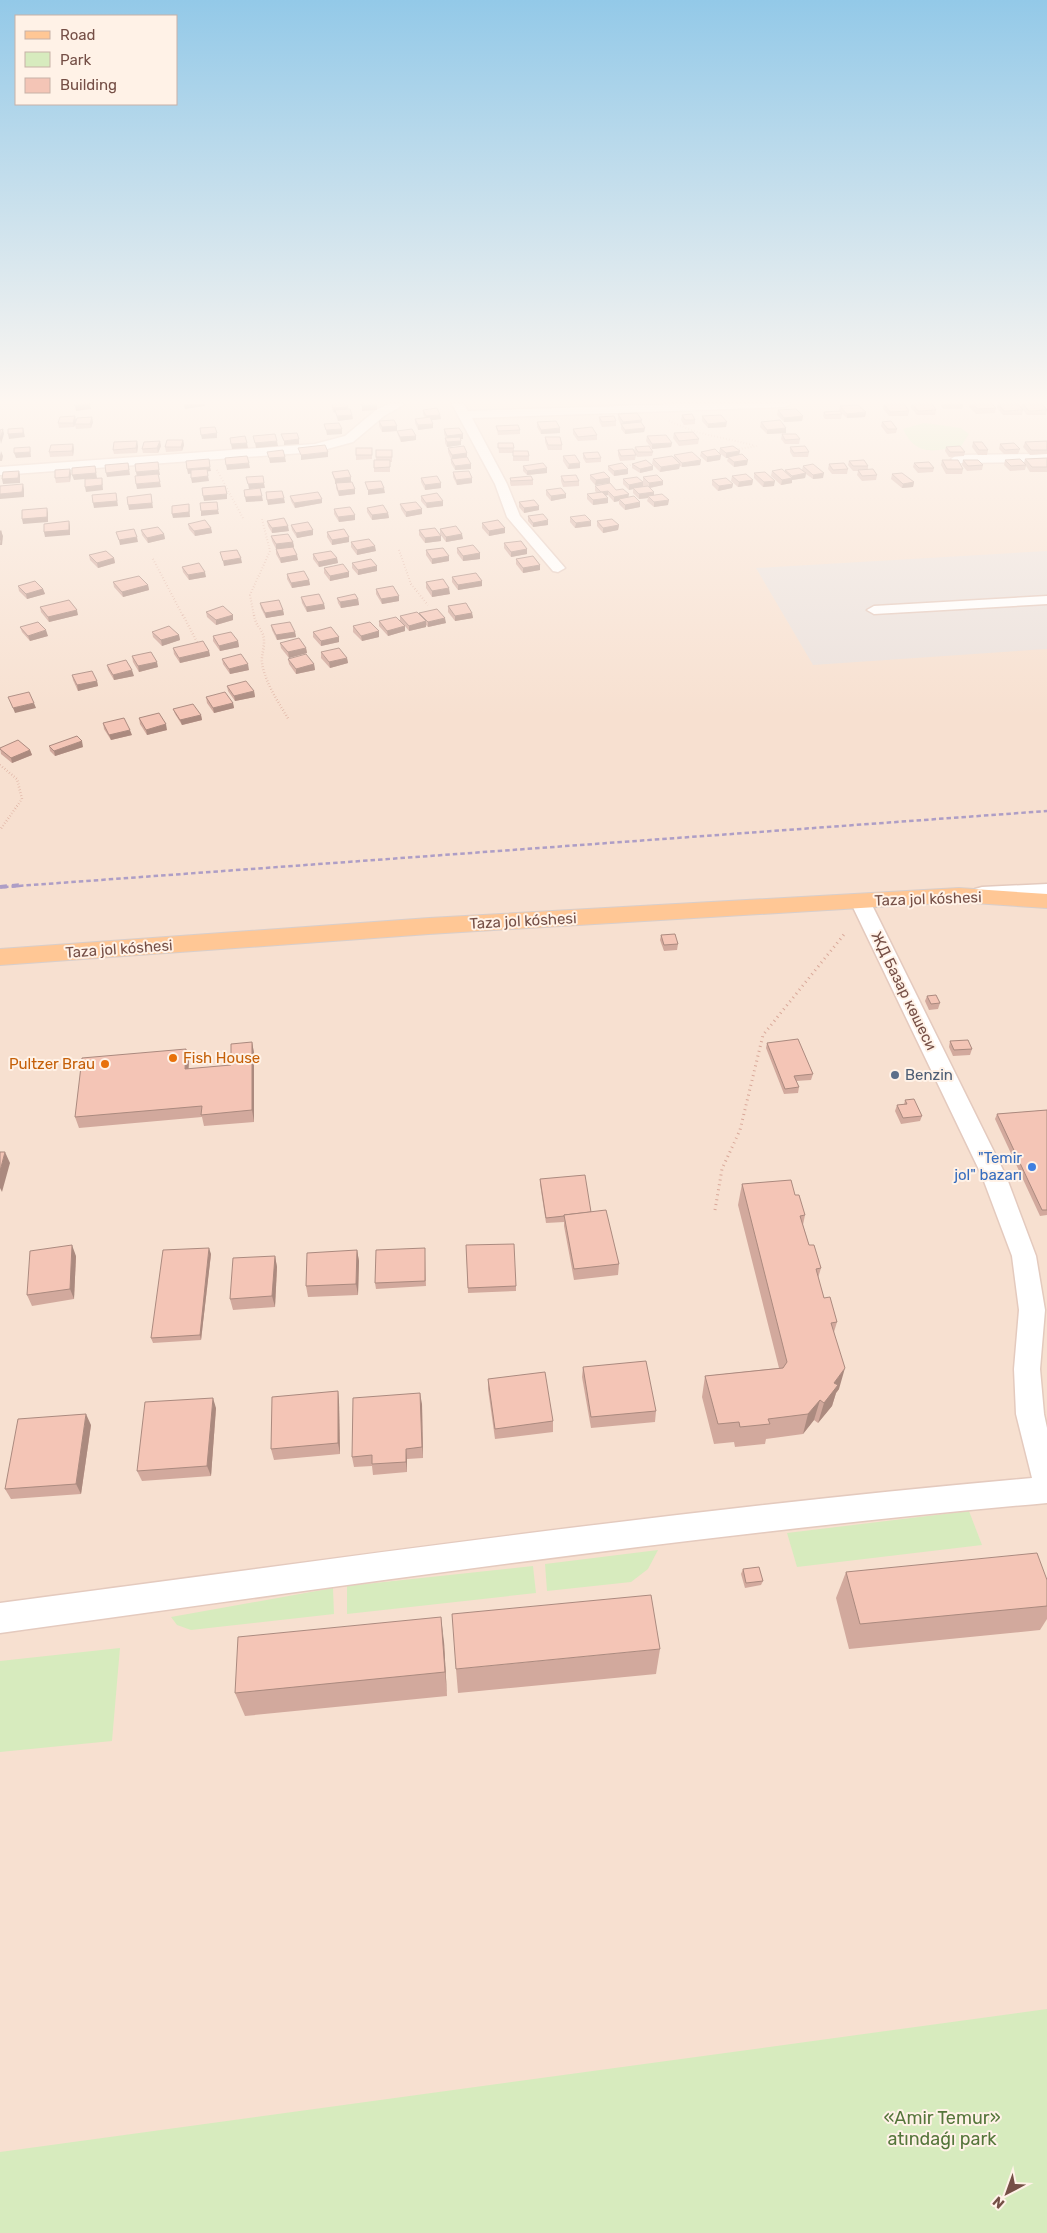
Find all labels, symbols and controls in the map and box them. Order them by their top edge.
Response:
legend [15,15,178,105]
text: Road [60,26,96,44]
text: Park [60,51,91,69]
text: Building [60,76,117,94]
street label: Taza jol kóshesi [874,888,982,910]
street label: Taza jol kóshesi [469,909,577,933]
street label: ЖД Базар көшеси [867,929,941,1053]
street label: Taza jol kóshesi [65,936,173,962]
place label: Fish House [183,1049,260,1067]
marker: Fish House [167,1052,179,1064]
place label: Pultzer Brau [9,1055,95,1073]
marker: Pultzer Brau [99,1058,111,1070]
place label: Benzin [905,1066,953,1084]
marker: Benzin [889,1069,901,1081]
place label: "Temir jol" bazarı [953,1149,1022,1184]
marker: "Temir jol" bazarı [1026,1161,1038,1173]
park label: «Amir Temur» atındaǵı park [883,2107,1001,2150]
north arrow [982,2168,1032,2218]
text: N [989,2193,1008,2212]

